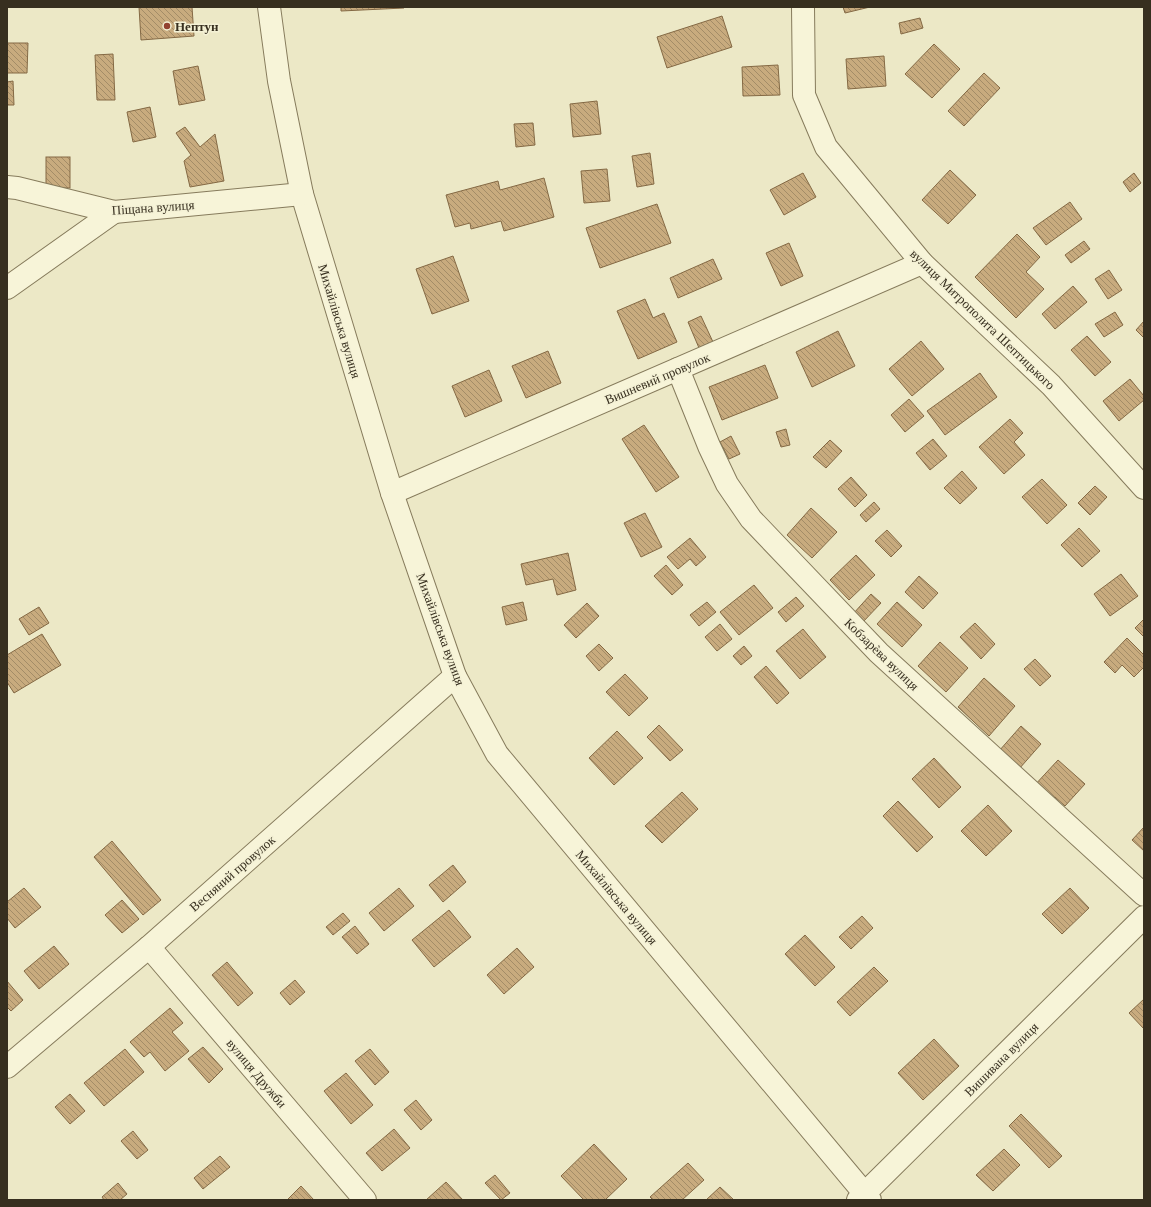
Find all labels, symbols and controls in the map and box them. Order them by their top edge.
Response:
place label: Нептун [175,19,219,34]
marker: Нептун [162,21,172,31]
street label: Піщана вулиця [111,197,195,218]
street label: вулиця Митрополита Шептицького [907,246,1058,393]
street label: Михайлівська вулиця [315,262,364,380]
street label: Вишневий провулок [602,349,713,407]
street label: Михайлівська вулиця [413,571,468,687]
street label: Кобзарèва вулиця [841,615,922,694]
street label: Весняний провулок [186,832,279,915]
street label: Михайлівська вулиця [573,847,660,948]
street label: Вишивана вулиця [961,1019,1041,1099]
street label: вулиця Дружби [223,1036,290,1111]

